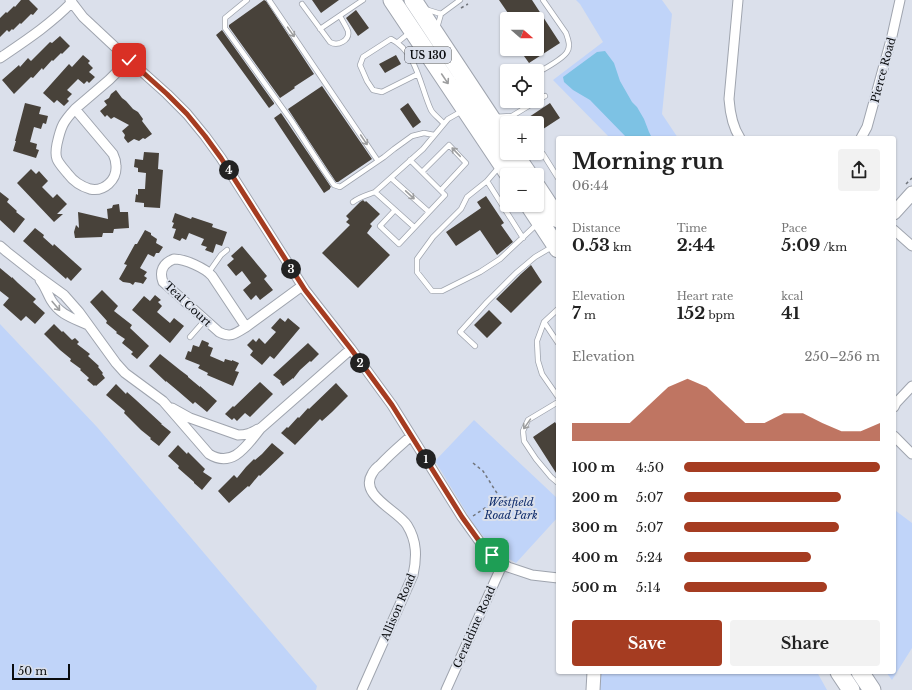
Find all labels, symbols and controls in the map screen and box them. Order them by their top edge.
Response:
north arrow [500,12,544,56]
map controls [500,12,544,212]
one-way arrow [287,26,295,37]
street label: Pierce Road [868,35,899,104]
pin [112,43,146,77]
road number: US 130 [405,47,451,63]
icon: check [118,49,140,71]
button: locate [500,64,544,108]
one-way arrow [441,73,449,84]
button: + [500,116,544,160]
one-way arrow [360,134,368,145]
one-way arrow [451,147,461,157]
text: Morning run [572,148,724,175]
button: share [838,149,880,191]
pin: 4 [219,160,239,180]
text: 4 [225,163,233,177]
button: − [500,168,544,212]
text: 06:44 [572,177,609,194]
one-way arrow [405,190,415,200]
text: Distance [572,221,621,235]
text: Time [677,221,707,235]
text: Pace [781,221,807,235]
text: 0.53 [572,235,610,256]
text: 2:44 [677,235,715,256]
text: 5:09 [781,235,821,256]
text: km [610,240,632,254]
text: /km [821,240,847,254]
pin: 3 [281,259,301,279]
text: 3 [287,262,295,276]
street label: Teal Court [161,279,215,330]
text: Elevation [572,289,625,303]
text: Heart rate [677,289,733,303]
text: kcal [781,289,803,303]
one-way arrow [51,300,60,311]
text: 7 [572,303,581,324]
text: 152 [677,303,705,324]
text: 41 [781,303,800,324]
text: m [581,308,596,322]
text: bpm [705,308,735,322]
text: Elevation [572,348,635,365]
text: 250–256 m [804,348,880,365]
pin: 2 [350,353,370,373]
text: 2 [356,356,364,370]
one-way arrow [523,419,531,430]
pin: 1 [416,449,436,469]
text: 1 [424,452,428,466]
text: 100 m [572,459,615,476]
text: 4:50 [636,459,664,476]
text: 200 m [572,489,618,506]
text: 5:07 [636,489,663,506]
park label: Westfield Road Park [483,495,538,522]
text: 300 m [572,519,618,536]
text: 5:07 [636,519,663,536]
pin [475,538,509,572]
icon: arrive [481,544,503,566]
text: 400 m [572,549,618,566]
text: 5:24 [636,549,663,566]
street label: Allison Road [377,571,419,644]
text: 500 m [572,579,617,596]
text: 5:14 [636,579,661,596]
street label: Geraldine Road [450,583,499,670]
button: Save [572,620,722,666]
button: Share [730,620,880,666]
scale bar [12,662,70,681]
text: 50 m [18,664,47,678]

